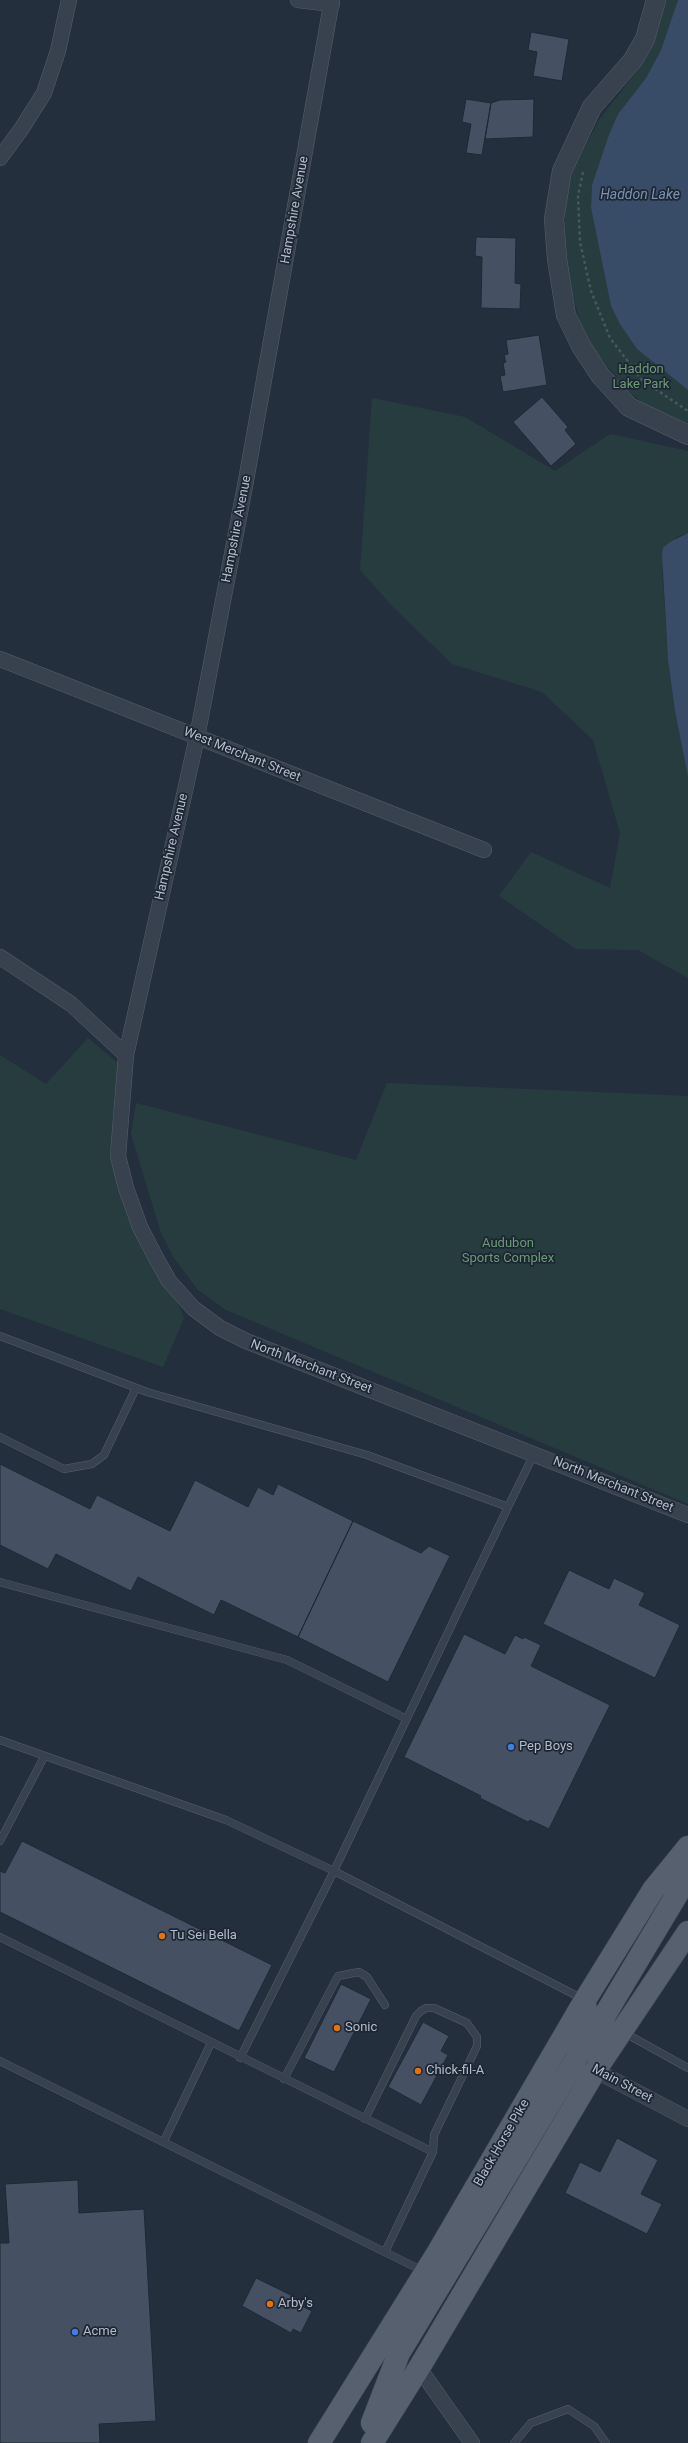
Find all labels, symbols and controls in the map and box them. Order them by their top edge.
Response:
street label: Hampshire Avenue [278,155,312,265]
water label: Haddon Lake [600,187,680,203]
park label: Haddon Lake Park [613,362,669,393]
street label: Hampshire Avenue [219,474,255,584]
street label: West Merchant Street [181,724,303,786]
street label: Hampshire Avenue [152,792,192,902]
park label: Audubon Sports Complex [462,1236,554,1267]
street label: North Merchant Street [248,1337,374,1397]
street label: North Merchant Street [550,1454,676,1516]
place label: Pep Boys [519,1739,573,1755]
marker: Pep Boys [506,1742,516,1752]
place label: Tu Sei Bella [170,1928,237,1944]
marker: Tu Sei Bella [157,1931,167,1941]
place label: Sonic [345,2020,377,2036]
marker: Sonic [332,2023,342,2033]
street label: Main Street [589,2062,655,2106]
place label: Chick-fil-A [426,2063,484,2079]
marker: Chick-fil-A [413,2066,423,2076]
street label: Black Horse Pike [471,2097,533,2189]
place label: Arby's [278,2296,313,2312]
marker: Arby's [265,2299,275,2309]
place label: Acme [83,2324,117,2340]
marker: Acme [70,2327,80,2337]

